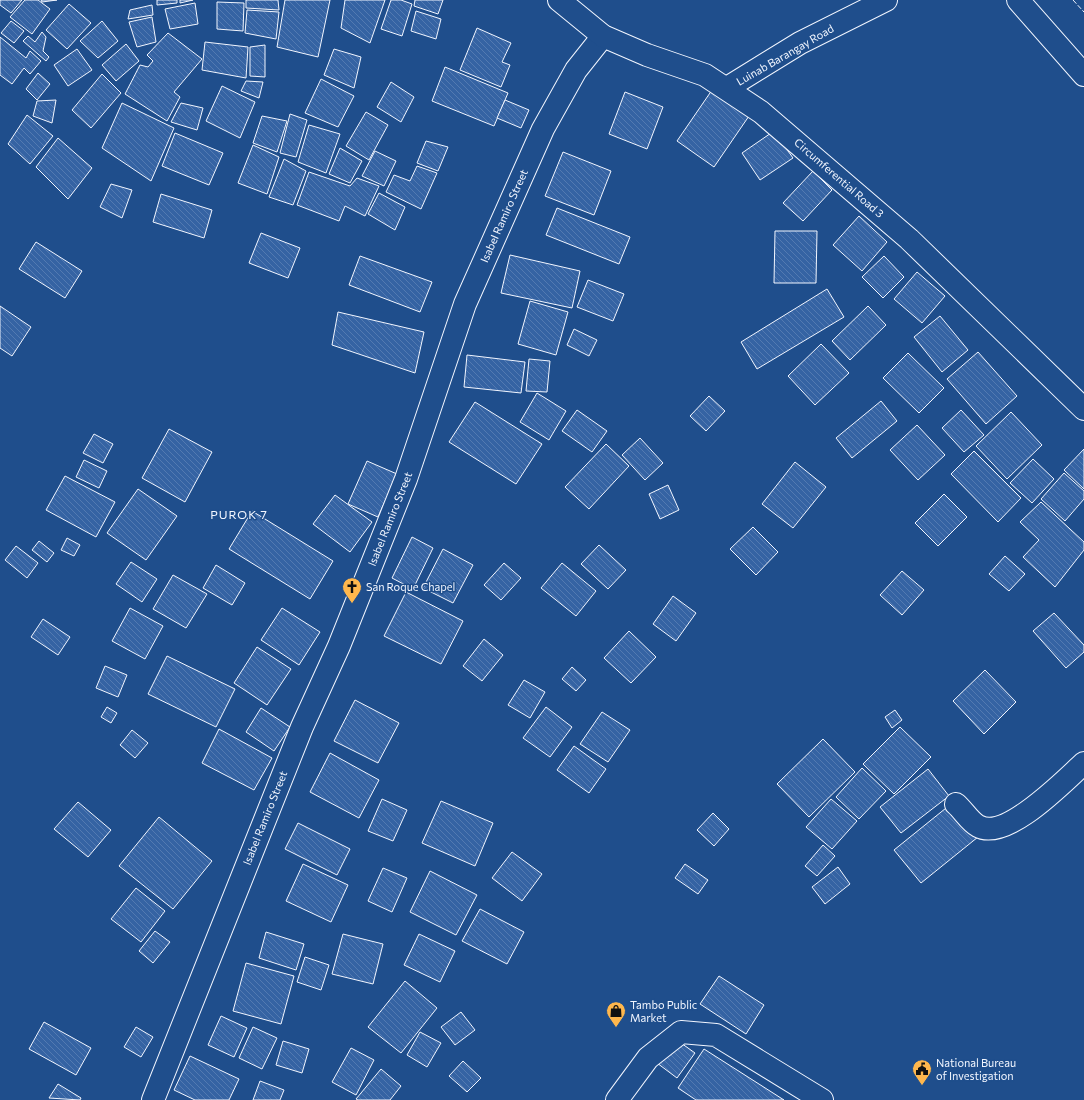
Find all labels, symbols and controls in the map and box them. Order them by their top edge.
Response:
street label: Luinab Barangay Road [734,21,836,88]
street label: Circumferential Road 3 [792,135,887,220]
street label: Isabel Ramiro Street [477,167,530,264]
street label: Isabel Ramiro Street [365,469,415,568]
district label: PUROK 7 [210,507,268,521]
church icon: San Roque Chapel [341,576,363,604]
place label: San Roque Chapel [366,580,455,593]
street label: Isabel Ramiro Street [240,768,290,867]
place label: Tambo Public Market [630,998,697,1024]
shop icon: Tambo Public Market [605,1000,627,1028]
place label: National Bureau of Investigation [936,1056,1016,1082]
public building icon: National Bureau of Investigation [911,1058,933,1086]

